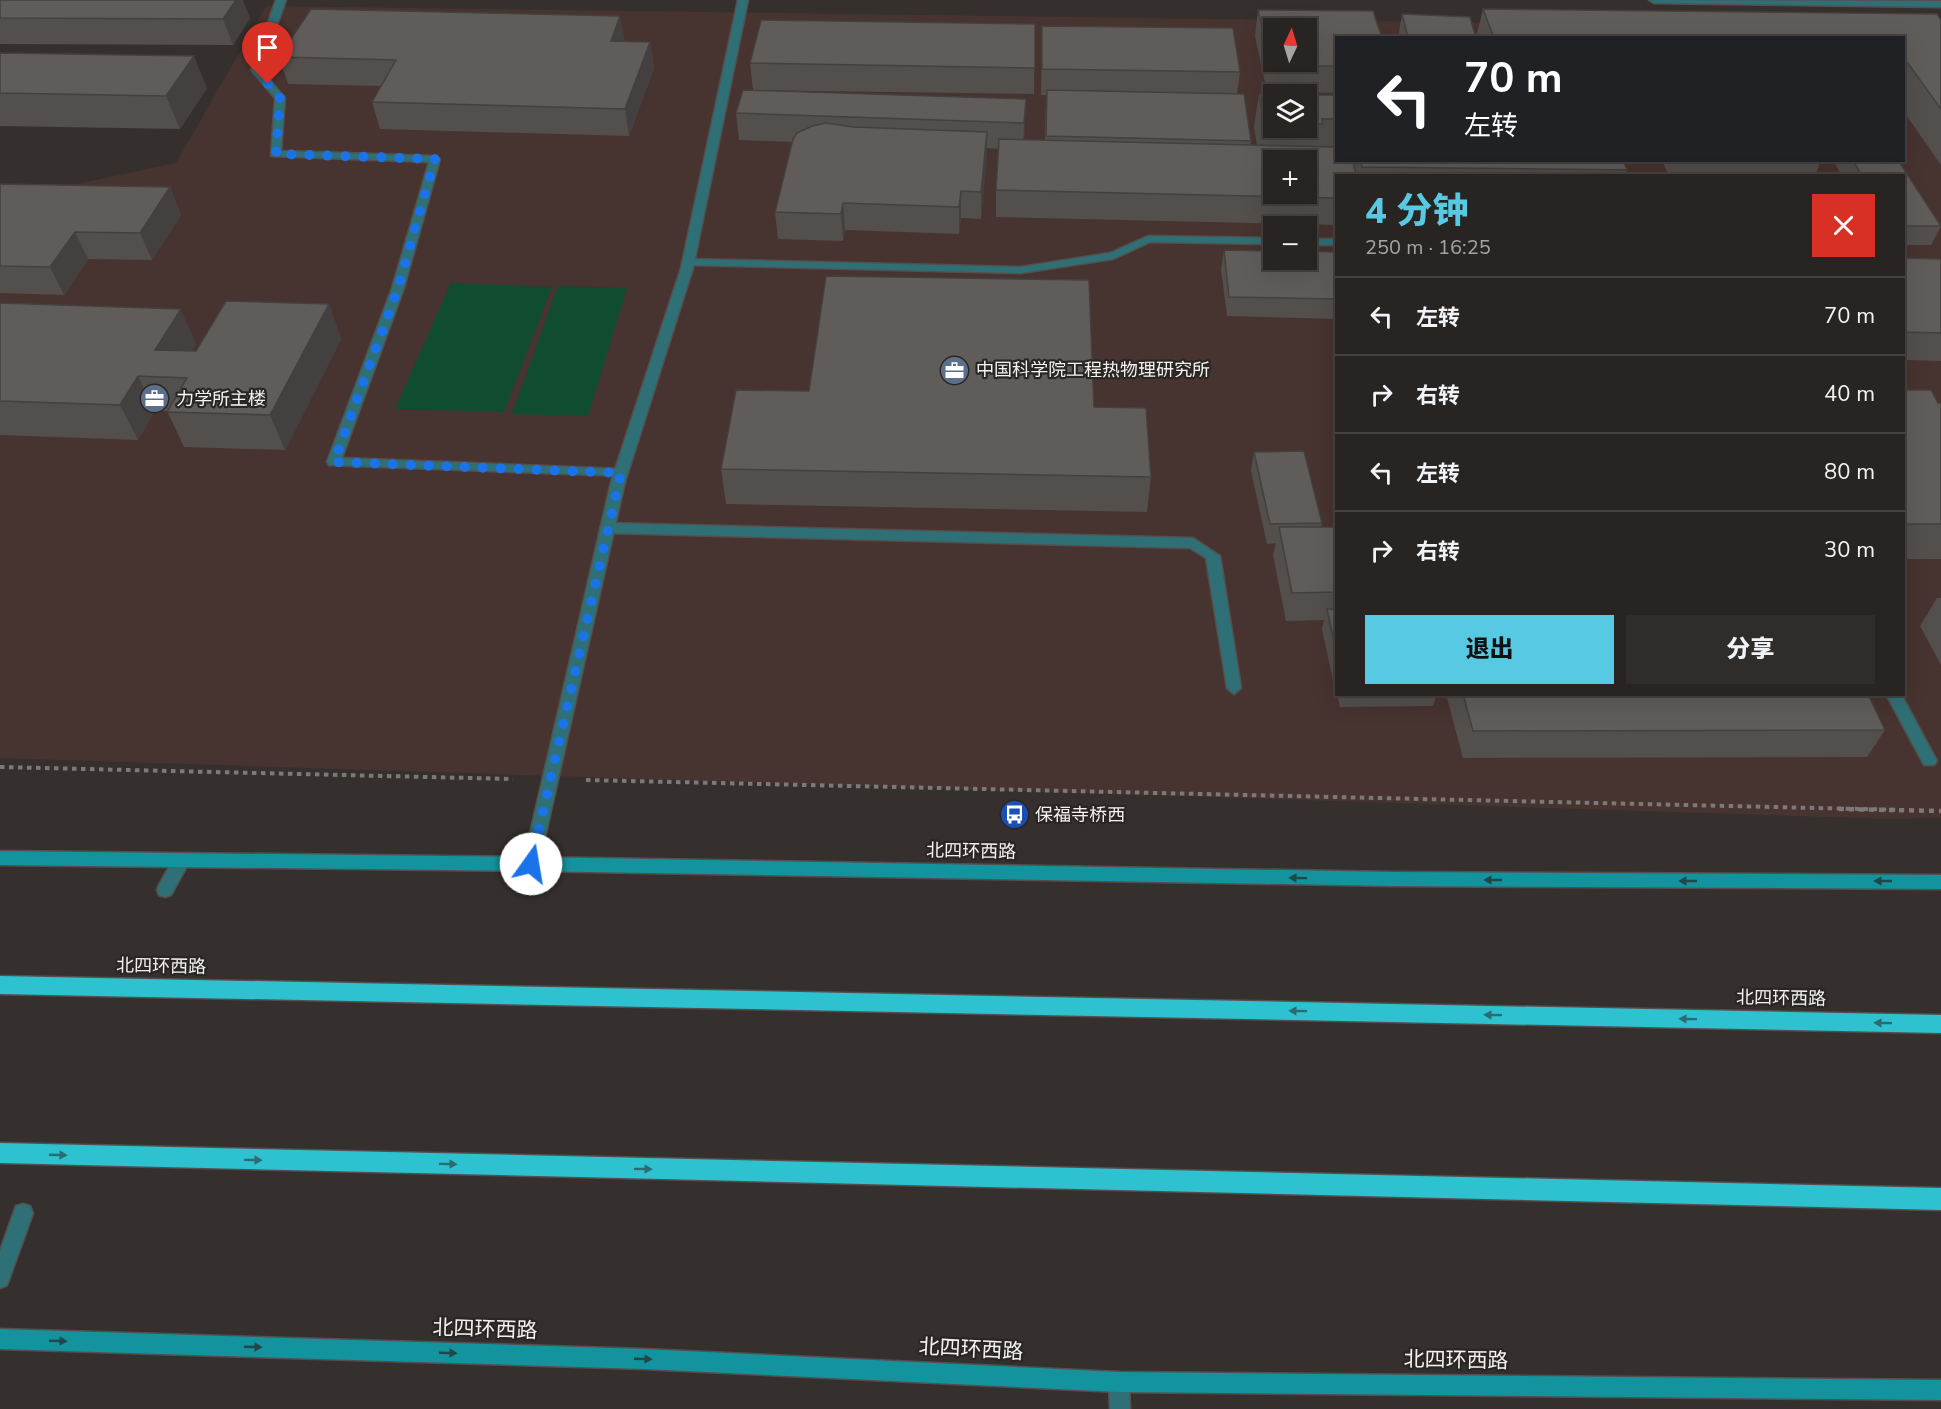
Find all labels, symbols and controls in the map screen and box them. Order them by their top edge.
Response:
north arrow [1263,18,1317,72]
map controls [1263,18,1317,270]
pin [242,22,293,84]
icon: arrive [251,31,284,64]
text: 70 m [1464,50,1563,107]
icon: left [1365,60,1443,138]
button: layers [1263,84,1317,138]
text: 左转 [1464,108,1518,145]
button: + [1263,150,1317,204]
text: 4 分钟 [1365,187,1469,236]
button: close [1812,194,1875,257]
button: − [1263,216,1317,270]
text: 250 m · 16:25 [1365,234,1491,261]
icon: left [1365,300,1398,333]
text: 70 m [1824,301,1875,331]
text: 左转 [1416,303,1460,333]
office icon: 中国科学院工程热物理研究所 [939,354,971,386]
place label: 中国科学院工程热物理研究所 [976,358,1210,382]
icon: right [1365,378,1398,411]
text: 40 m [1824,379,1875,409]
text: 右转 [1416,381,1460,411]
office icon: 力学所主楼 [139,383,171,415]
place label: 力学所主楼 [176,387,266,411]
icon: left [1365,456,1398,489]
text: 80 m [1824,457,1875,487]
text: 左转 [1416,459,1460,489]
icon: right [1365,534,1398,567]
text: 30 m [1824,535,1875,565]
text: 右转 [1416,537,1460,567]
button: 退出 [1365,615,1614,684]
button: 分享 [1626,615,1875,684]
bus stop icon: 保福寺桥西 [998,799,1030,831]
place label: 保福寺桥西 [1035,803,1125,827]
position arrow [499,832,563,896]
street label: 北四环西路 [926,838,1016,864]
one-way arrow [1288,873,1307,883]
one-way arrow [1483,875,1502,885]
one-way arrow [1678,876,1697,886]
one-way arrow [1873,877,1892,886]
street label: 北四环西路 [116,953,206,979]
street label: 北四环西路 [1736,985,1826,1011]
one-way arrow [1288,1006,1307,1016]
one-way arrow [1483,1010,1502,1020]
one-way arrow [1678,1014,1697,1024]
one-way arrow [1873,1018,1892,1028]
one-way arrow [49,1150,68,1160]
one-way arrow [244,1155,263,1165]
one-way arrow [439,1160,458,1169]
one-way arrow [634,1164,653,1174]
street label: 北四环西路 [432,1313,538,1345]
street label: 北四环西路 [918,1332,1024,1366]
one-way arrow [49,1336,68,1346]
one-way arrow [244,1342,263,1352]
street label: 北四环西路 [1403,1345,1509,1375]
one-way arrow [439,1348,458,1358]
one-way arrow [634,1354,653,1364]

